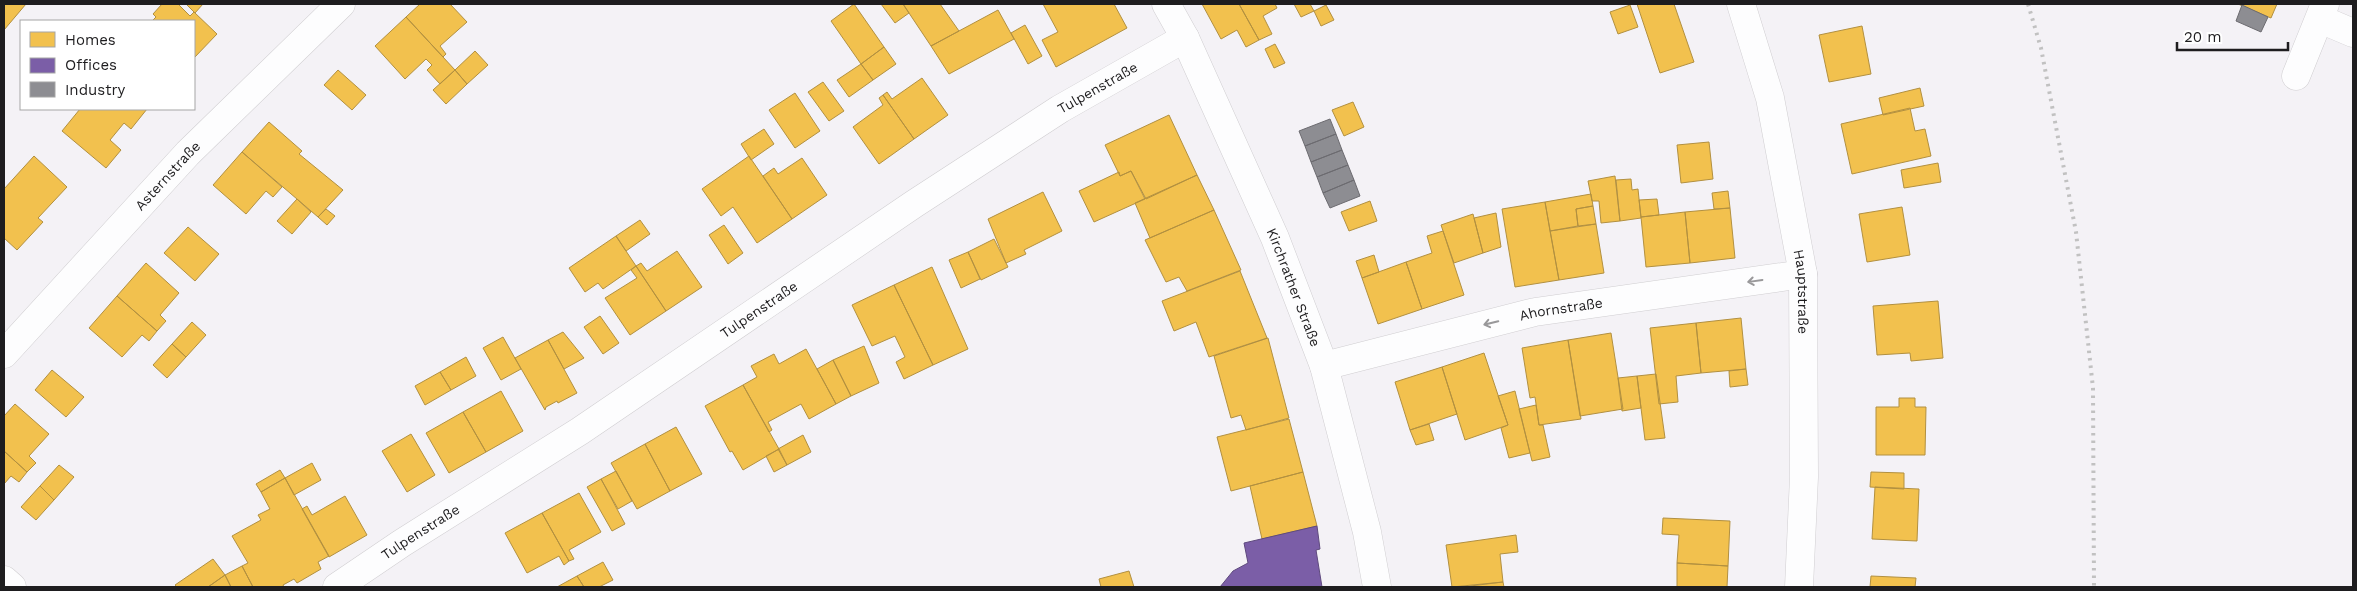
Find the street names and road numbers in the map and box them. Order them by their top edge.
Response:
street label: Tulpenstraße [1055,59,1140,117]
street label: Asternstraße [132,138,203,213]
street label: Kirchrather Straße [1263,225,1324,349]
street label: Hauptstraße [1791,248,1811,334]
street label: Tulpenstraße [717,278,800,341]
street label: Ahornstraße [1518,294,1604,324]
street label: Tulpenstraße [378,501,462,563]

